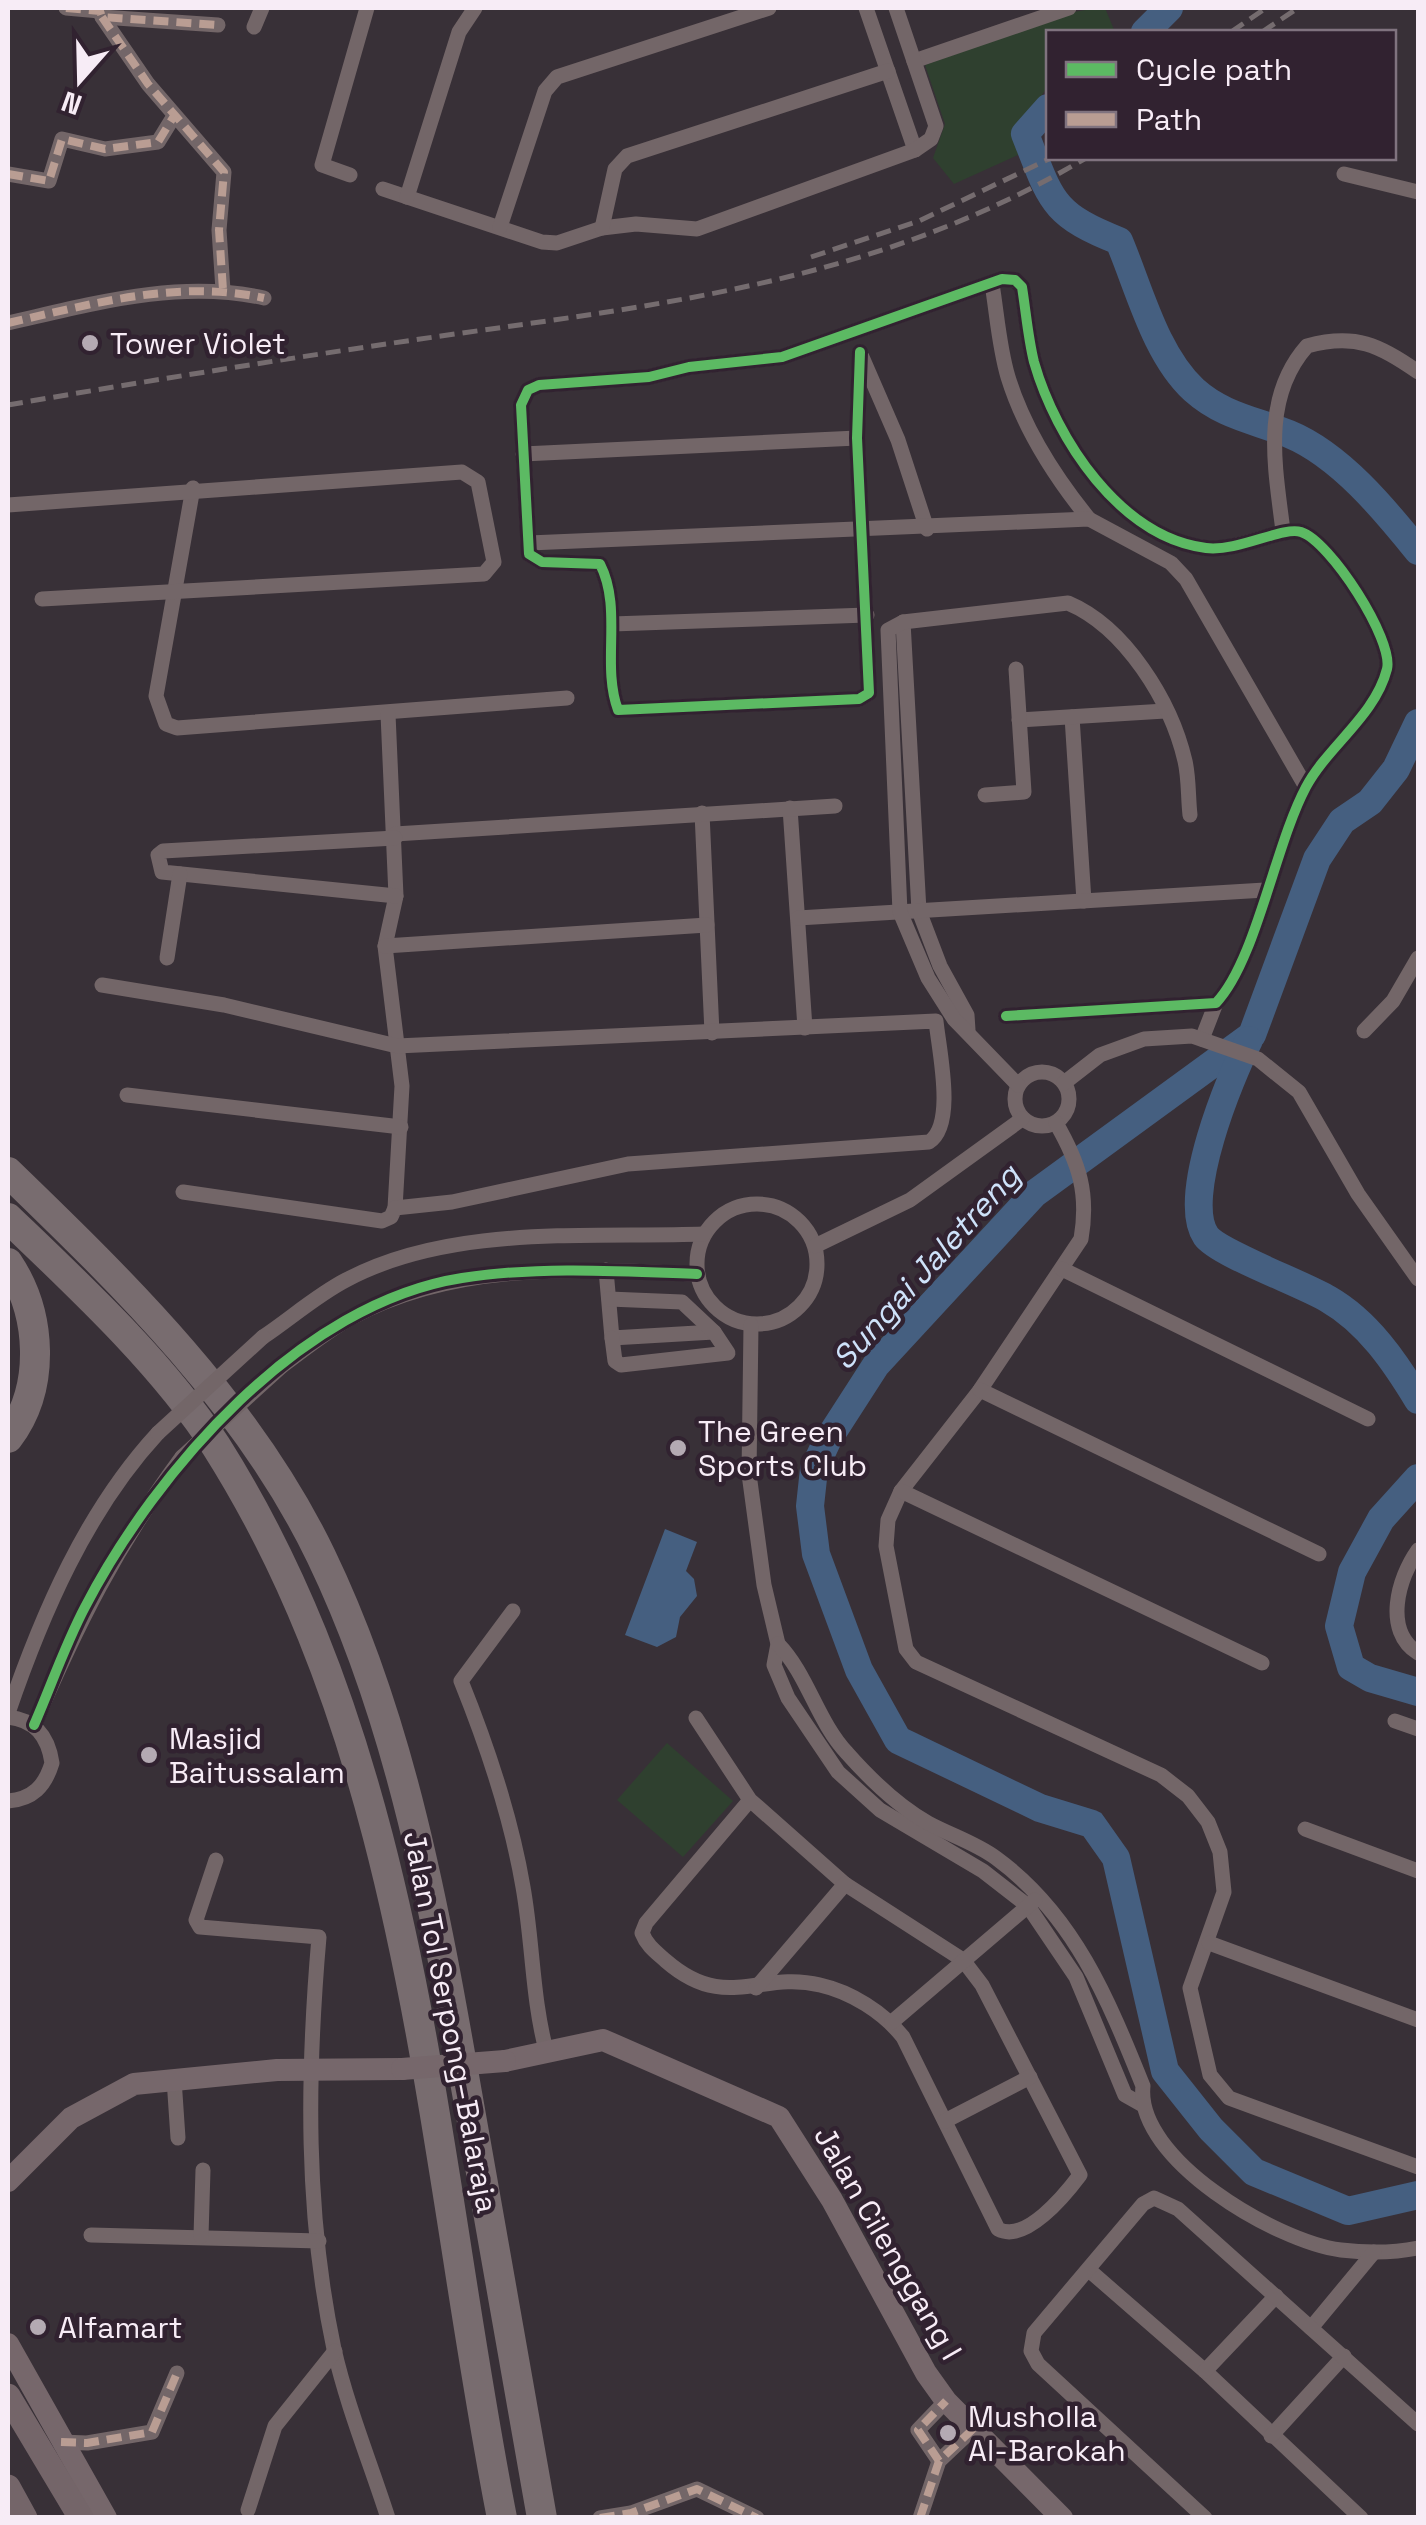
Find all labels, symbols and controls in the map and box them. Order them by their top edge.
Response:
north arrow [30,30,130,130]
legend [1046,30,1396,160]
text: Cycle path [1136,50,1292,89]
text: N [56,83,86,124]
text: Path [1136,100,1202,139]
place label: Tower Violet [110,324,286,363]
marker: Tower Violet [79,332,101,354]
water label: Sungai Jaletreng [824,1155,1029,1378]
place label: The Green Sports Club [698,1412,867,1485]
marker: The Green Sports Club [667,1437,689,1459]
place label: Masjid Baitussalam [169,1719,345,1792]
marker: Masjid Baitussalam [138,1744,160,1766]
street label: Jalan Tol Serpong–Balaraja [395,1828,507,2216]
street label: Jalan Cilenggang I [805,2119,971,2367]
place label: Alfamart [58,2308,183,2347]
marker: Alfamart [27,2316,49,2338]
place label: Musholla Al-Barokah [968,2397,1126,2470]
marker: Musholla Al-Barokah [937,2422,959,2444]

